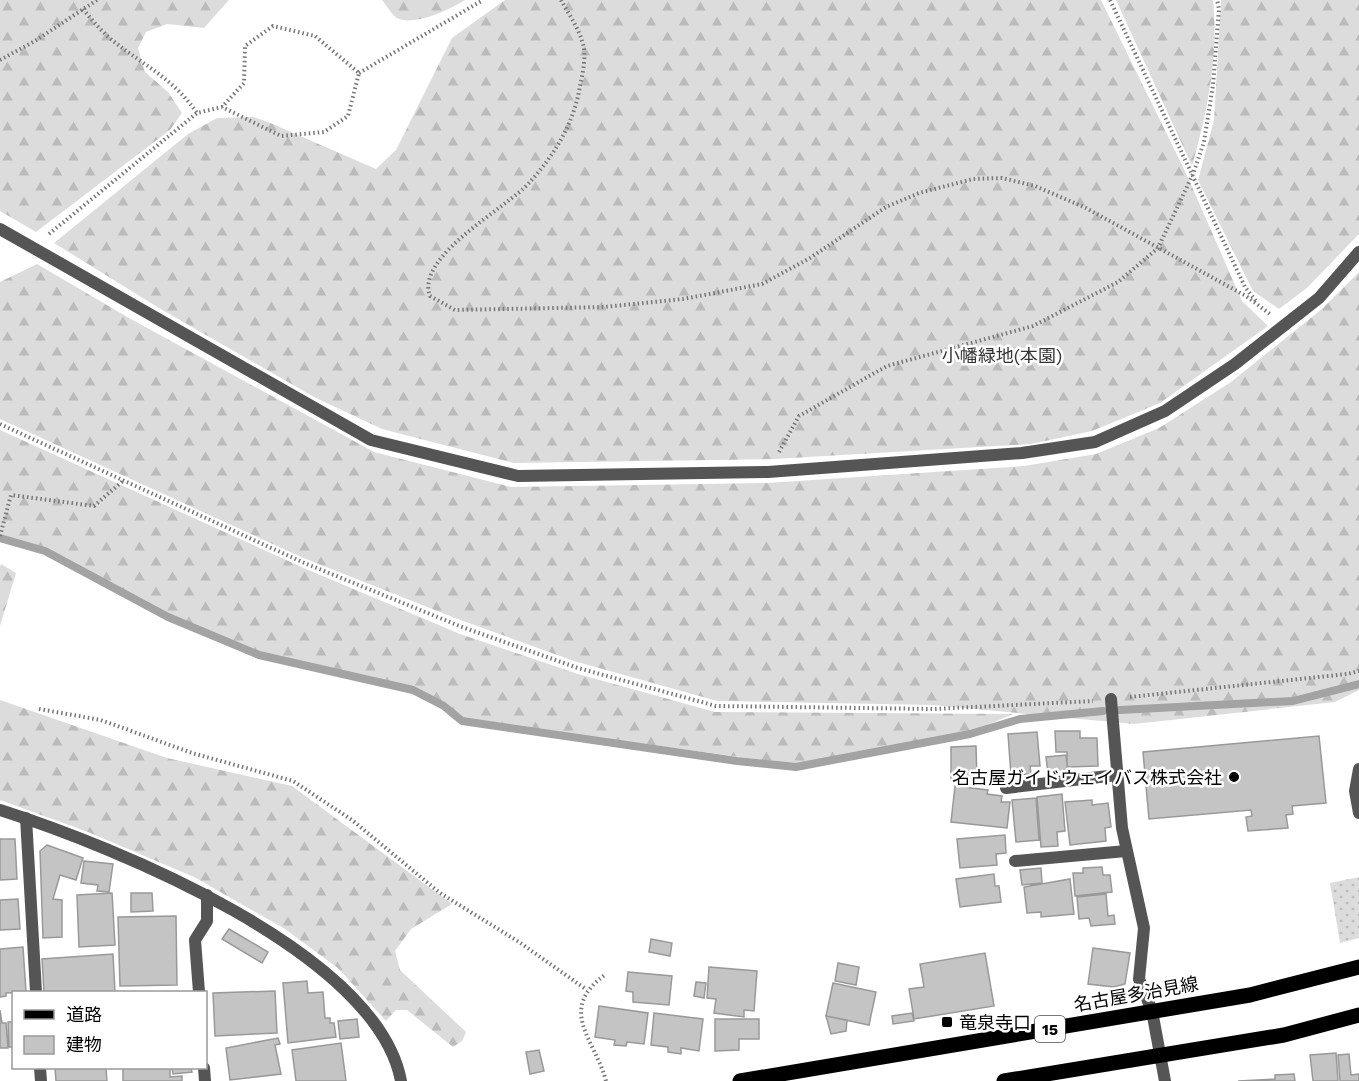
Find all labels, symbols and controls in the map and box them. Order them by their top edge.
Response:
park label: 小幡緑地(本園) [942,345,1062,366]
place label: 名古屋ガイドウェイバス株式会社 [952,767,1222,788]
marker: 名古屋ガイドウェイバス株式会社 [1227,770,1241,784]
street label: 名古屋多治見線 [1072,973,1200,1015]
legend [12,991,207,1069]
text: 道路 [66,1004,102,1025]
place label: 竜泉寺口 [959,1012,1031,1033]
marker: 竜泉寺口 [940,1015,954,1029]
road number: 15 [1035,1016,1065,1042]
text: 建物 [66,1034,102,1055]

